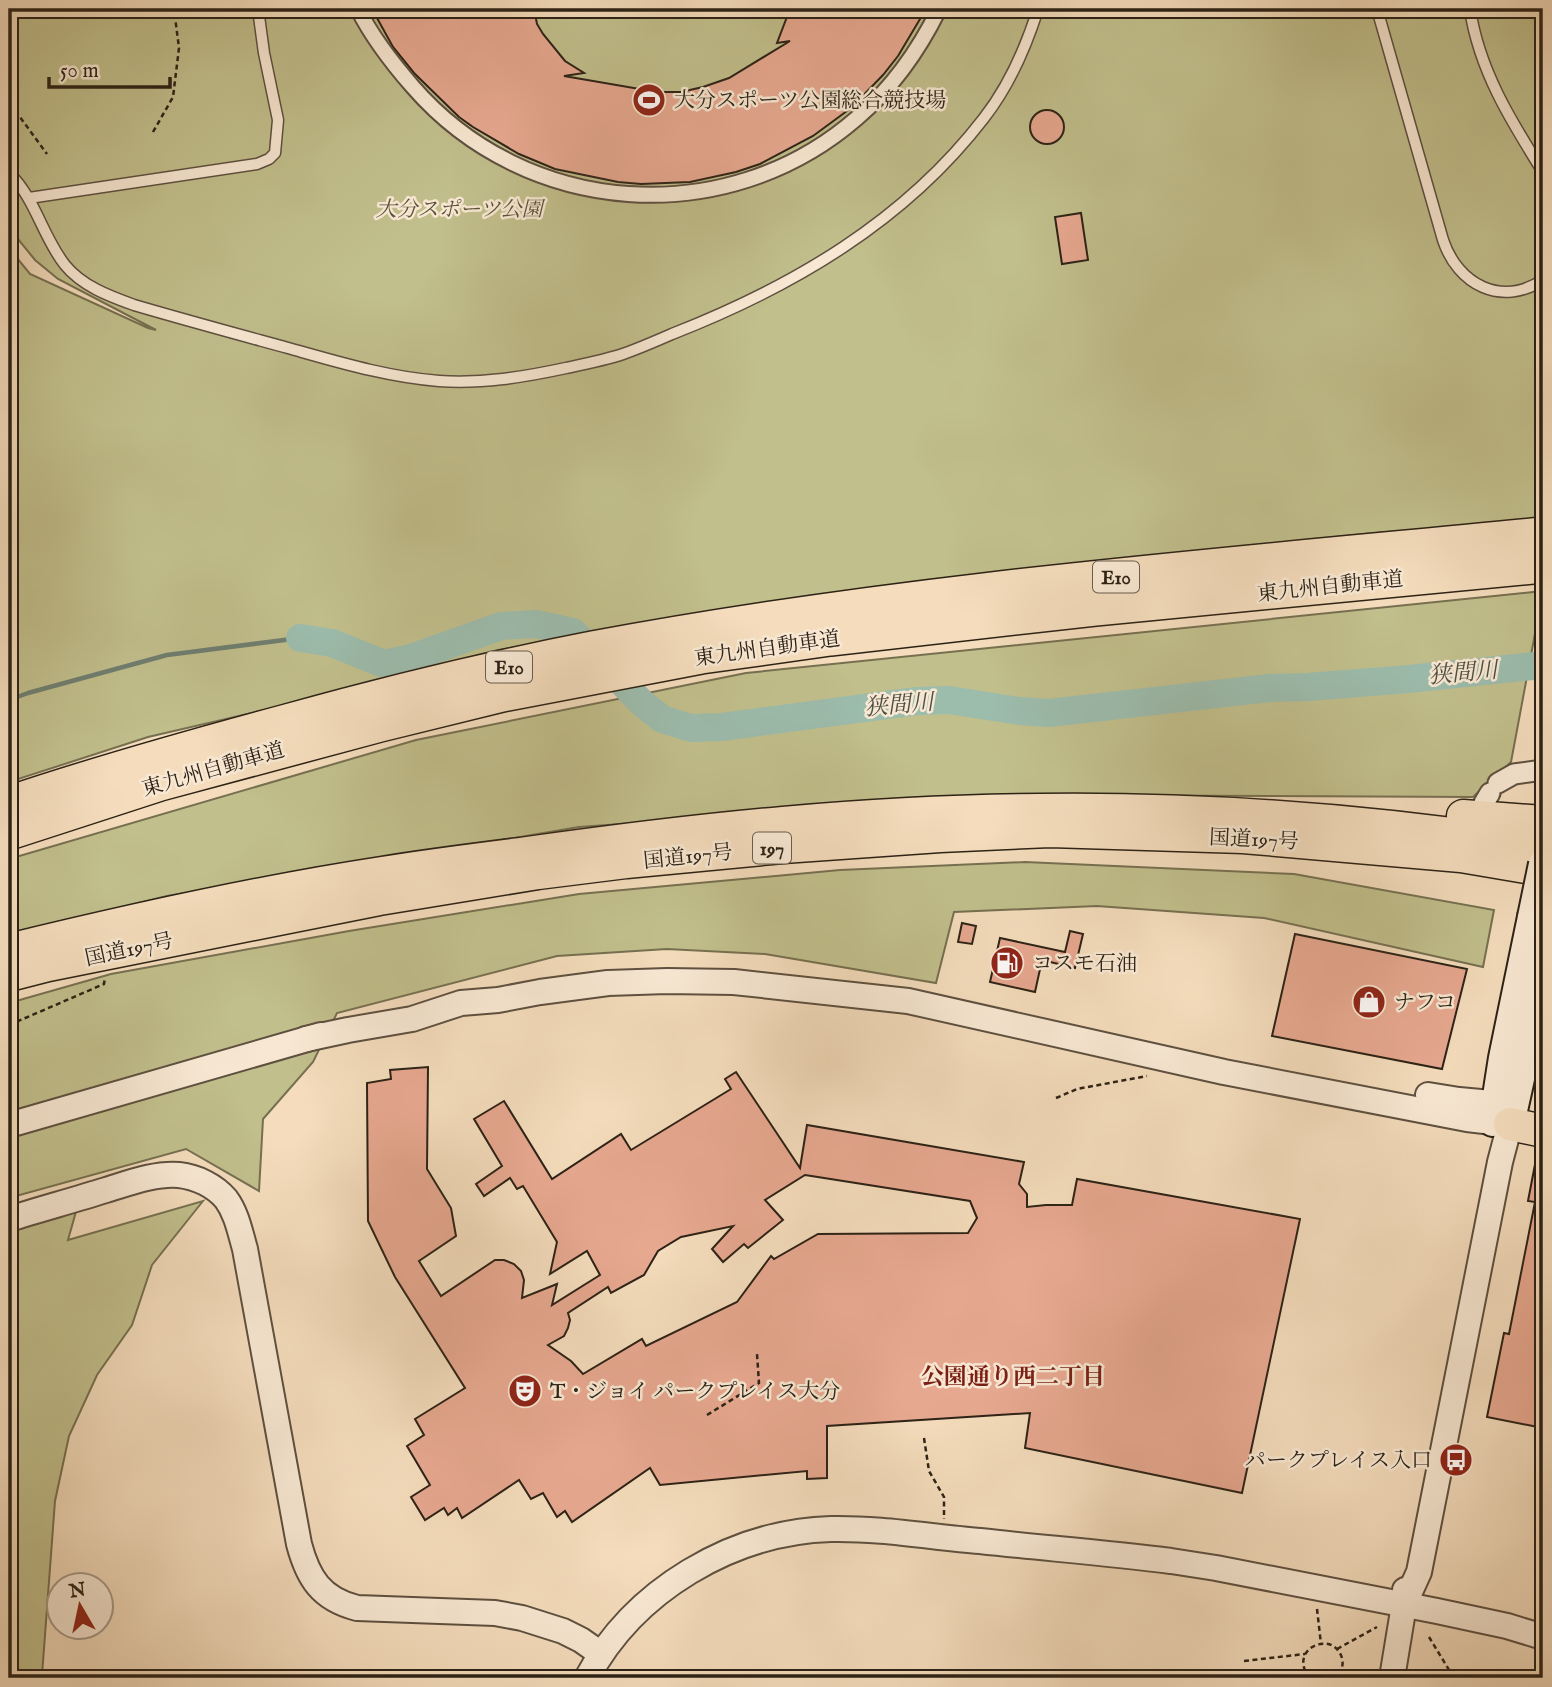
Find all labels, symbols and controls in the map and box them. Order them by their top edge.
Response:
scale bar [49,46,170,90]
text: 50 m [60,58,99,85]
sports icon: 大分スポーツ公園総合競技場 [630,81,668,119]
place label: 大分スポーツ公園総合競技場 [674,88,946,115]
park label: 大分スポーツ公園 [375,197,546,224]
road number: E10 [1093,562,1139,592]
street label: 東九州自動車道 [1256,566,1405,609]
street label: 東九州自動車道 [693,626,842,673]
road number: E10 [486,652,532,682]
water label: 狭間川 [1427,656,1502,691]
water label: 狭間川 [863,688,938,723]
street label: 東九州自動車道 [139,737,288,804]
street label: 国道197号 [1208,825,1299,856]
road number: 197 [753,832,791,863]
street label: 国道197号 [642,839,734,876]
street label: 国道197号 [83,928,176,973]
fuel station icon: コスモ石油 [988,944,1026,982]
place label: コスモ石油 [1032,951,1137,978]
shop icon: ナフコ [1350,983,1388,1021]
place label: ナフコ [1394,990,1456,1017]
district label: 公園通り西二丁目 [921,1363,1105,1392]
theatre icon: T・ジョイ パークプレイス大分 [506,1372,544,1410]
place label: T・ジョイ パークプレイス大分 [550,1379,840,1406]
bus stop icon: パークプレイス入口 [1437,1441,1475,1479]
place label: パークプレイス入口 [1245,1448,1432,1475]
north arrow [46,1572,116,1642]
text: N [67,1578,88,1604]

